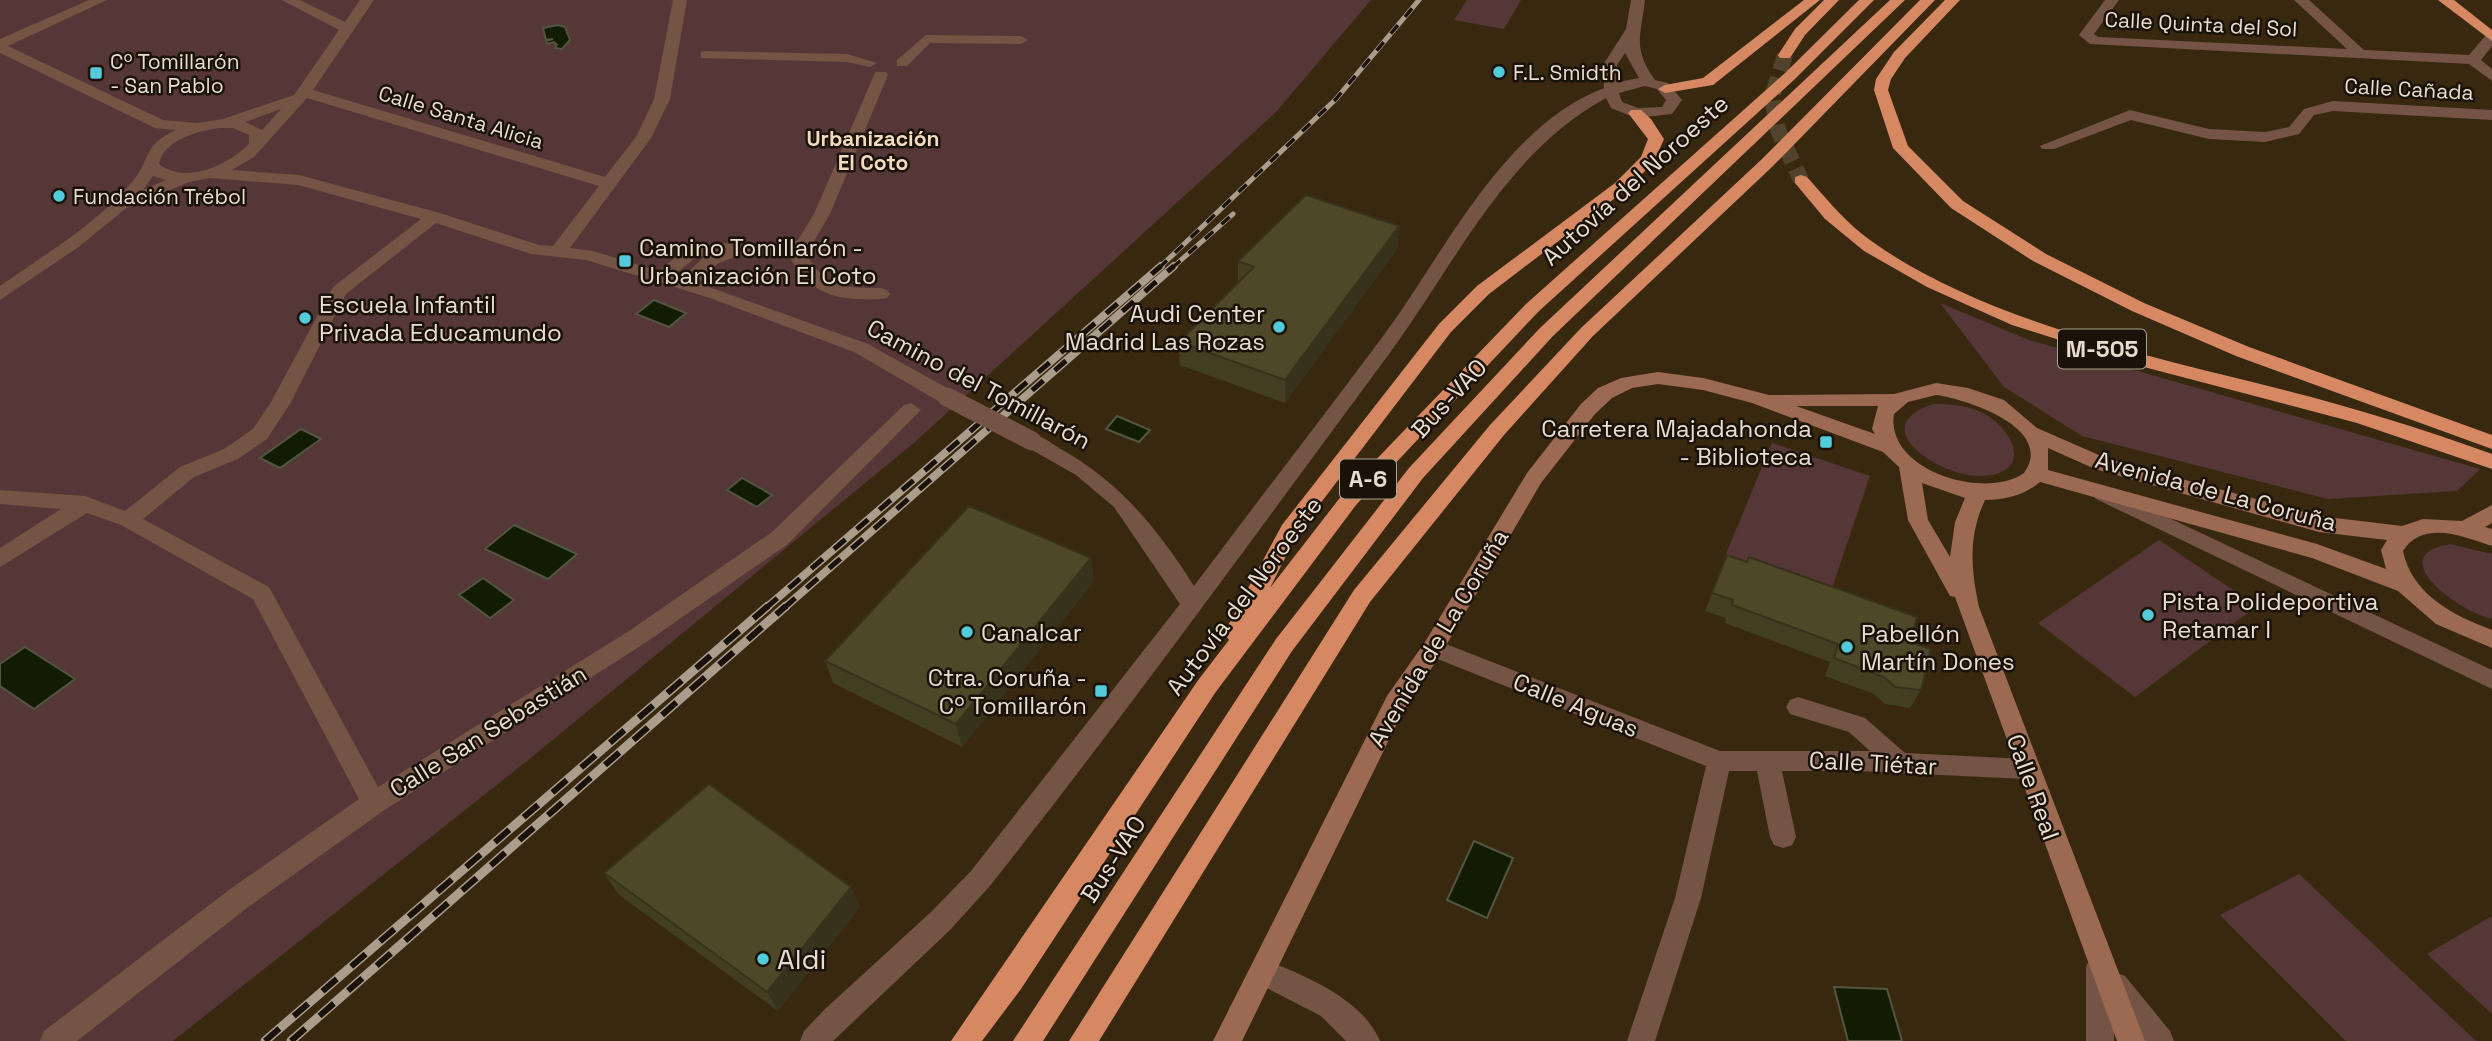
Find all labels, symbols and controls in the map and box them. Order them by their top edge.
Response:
street label: Calle Quinta del Sol [2104,5,2298,43]
place label: Cº Tomillarón - San Pablo [110,48,240,99]
place label: F.L. Smidth [1513,59,1622,86]
marker: F.L. Smidth [1491,64,1507,80]
marker: Cº Tomillarón - San Pablo [88,65,104,81]
street label: Calle Cañada [2344,72,2474,106]
street label: Calle Santa Alicia [375,79,547,155]
street label: Autovía del Noroeste [1535,88,1735,272]
district label: Urbanización El Coto [807,125,939,176]
place label: Fundación Trébol [73,183,246,210]
marker: Fundación Trébol [51,188,67,204]
place label: Camino Tomillarón - Urbanización El Coto [639,232,877,291]
marker: Camino Tomillarón - Urbanización El Coto [617,253,633,269]
place label: Escuela Infantil Privada Educamundo [319,289,562,348]
place label: Audi Center Madrid Las Rozas [1065,298,1265,357]
marker: Escuela Infantil Privada Educamundo [297,310,313,326]
street label: Camino del Tomillarón [862,312,1096,456]
marker: Audi Center Madrid Las Rozas [1271,319,1287,335]
road number: M-505 [2058,330,2146,368]
street label: Bus-VAO [1404,352,1494,444]
place label: Carretera Majadahonda - Biblioteca [1541,413,1812,472]
marker: Carretera Majadahonda - Biblioteca [1818,434,1834,450]
street label: Avenida de La Coruña [2092,444,2340,538]
road number: A-6 [1340,460,1396,499]
street label: Autovía del Noroeste [1159,490,1329,702]
street label: Avenida de La Coruña [1361,523,1515,753]
place label: Pista Polideportiva Retamar I [2162,586,2379,645]
marker: Pista Polideportiva Retamar I [2140,607,2156,623]
place label: Canalcar [981,617,1082,648]
place label: Pabellón Martín Dones [1861,618,2015,677]
marker: Canalcar [959,624,975,640]
marker: Pabellón Martín Dones [1839,639,1855,655]
street label: Calle San Sebastián [384,658,592,804]
place label: Ctra. Coruña - Cº Tomillarón [928,662,1087,721]
street label: Calle Aguas [1509,666,1643,744]
marker: Ctra. Coruña - Cº Tomillarón [1093,683,1109,699]
street label: Calle Real [2000,730,2066,844]
street label: Calle Tiétar [1808,744,1938,782]
street label: Bus-VAO [1073,810,1153,908]
place label: Aldi [777,941,826,977]
marker: Aldi [755,951,771,967]

